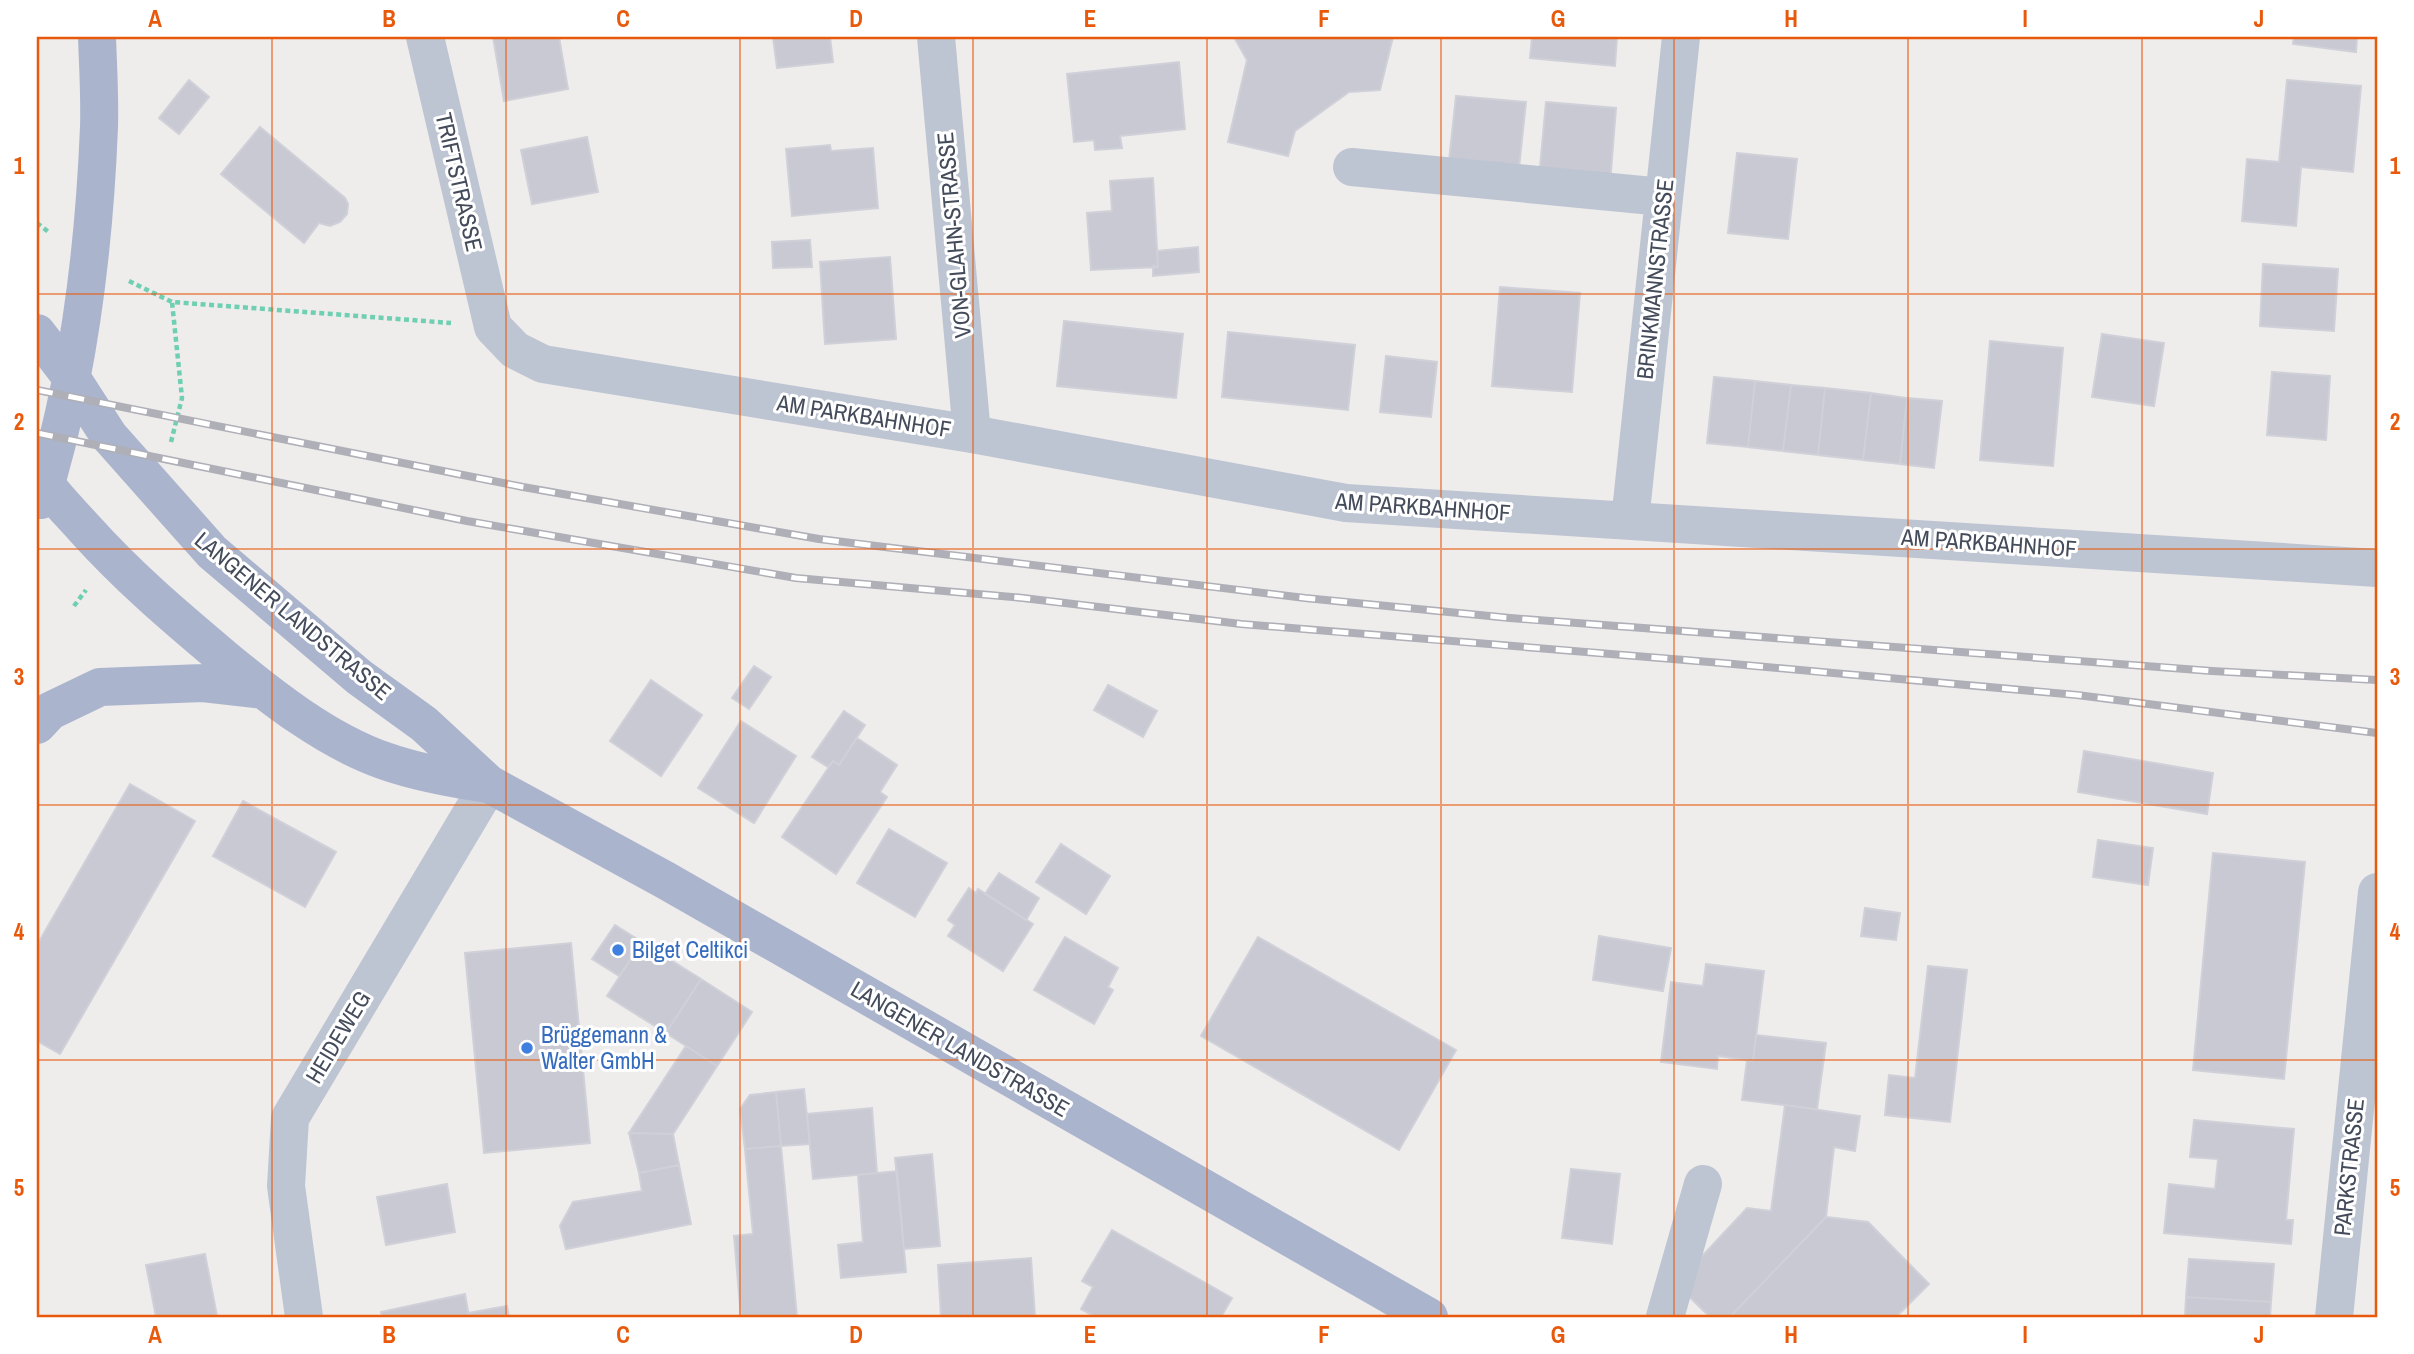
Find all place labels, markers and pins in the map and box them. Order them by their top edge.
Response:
place label: Bilget Celtikci [632,934,748,965]
marker: Bilget Celtikci [610,942,626,958]
place label: Brüggemann & Walter GmbH [541,1019,667,1076]
marker: Brüggemann & Walter GmbH [519,1040,535,1056]

